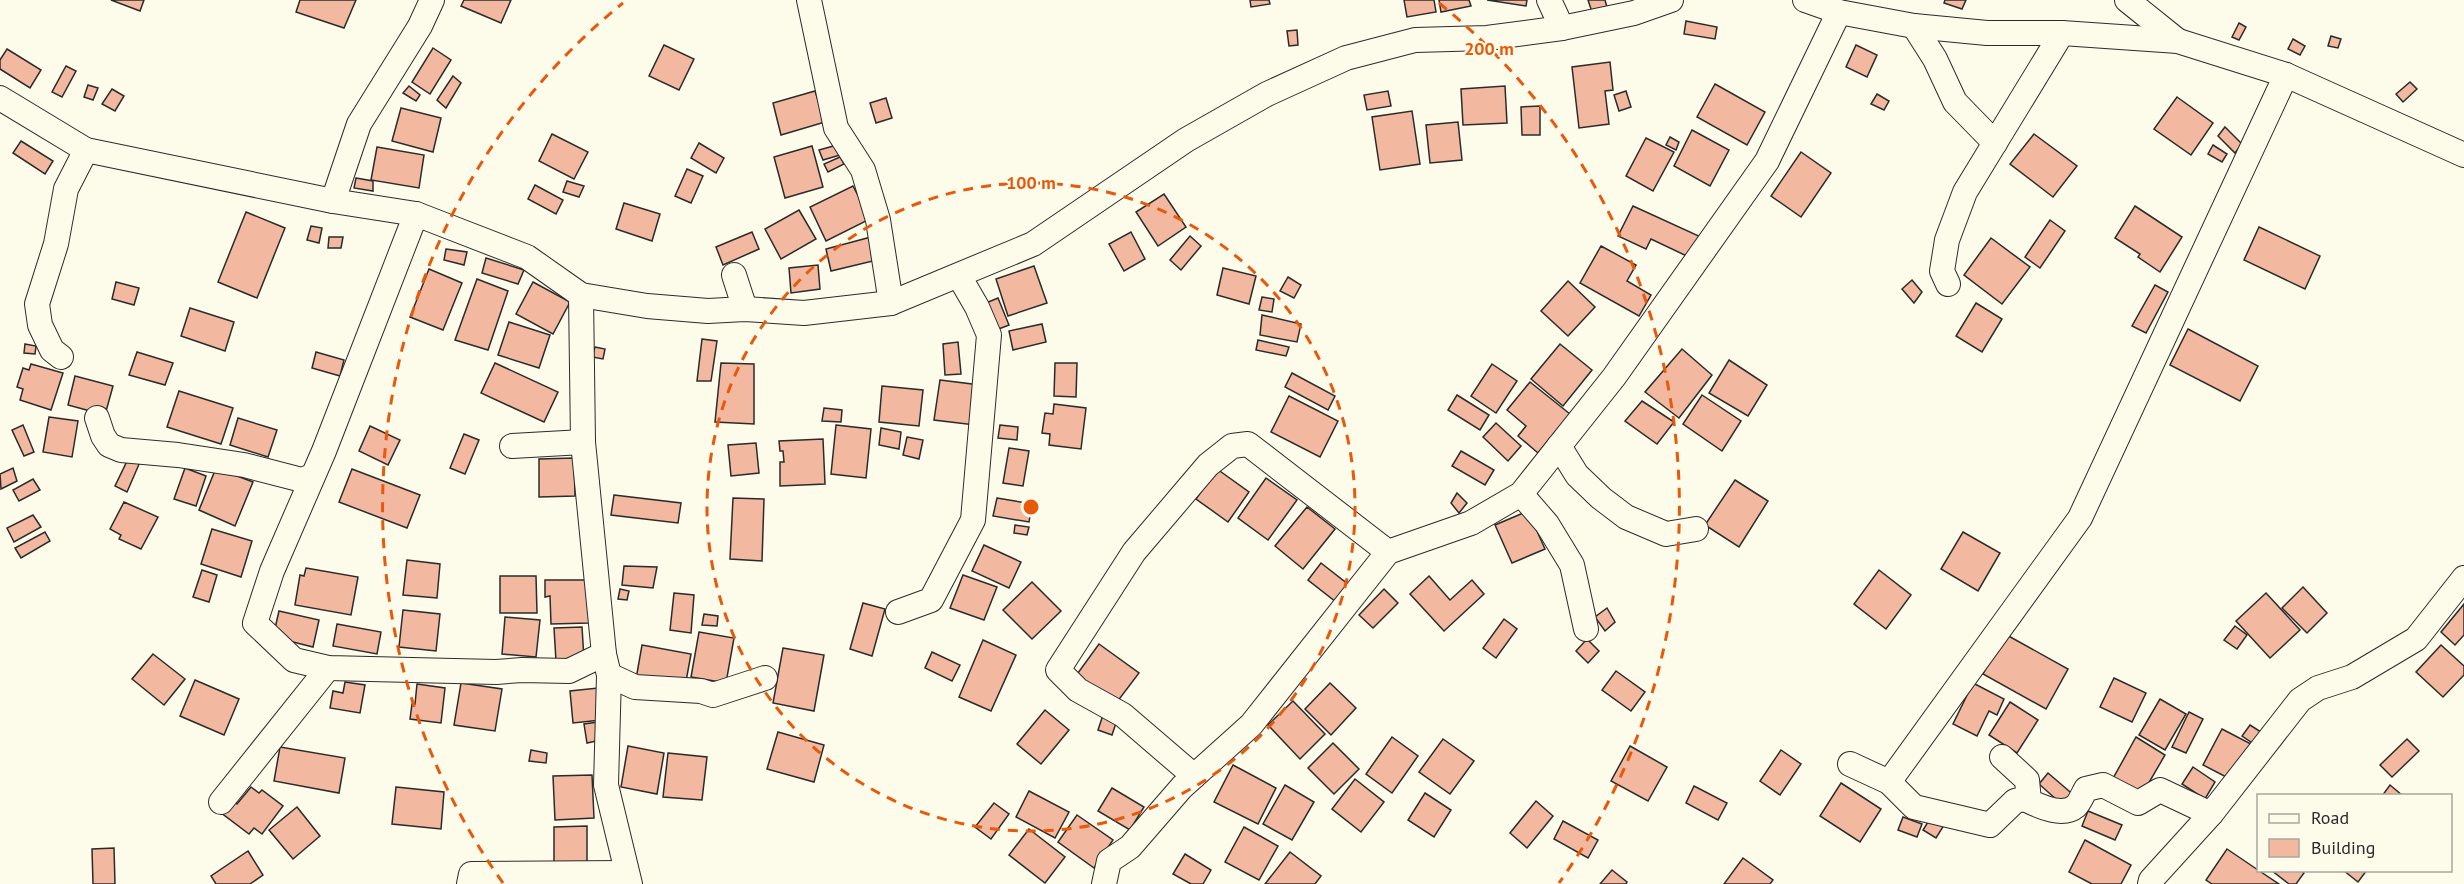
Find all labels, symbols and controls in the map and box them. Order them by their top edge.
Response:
text: 200 m [1464,37,1514,60]
text: 100 m [1006,171,1056,194]
centre of rings [1021,497,1041,517]
legend [2257,794,2452,872]
text: Road [2311,806,2349,829]
text: Building [2311,836,2375,859]

